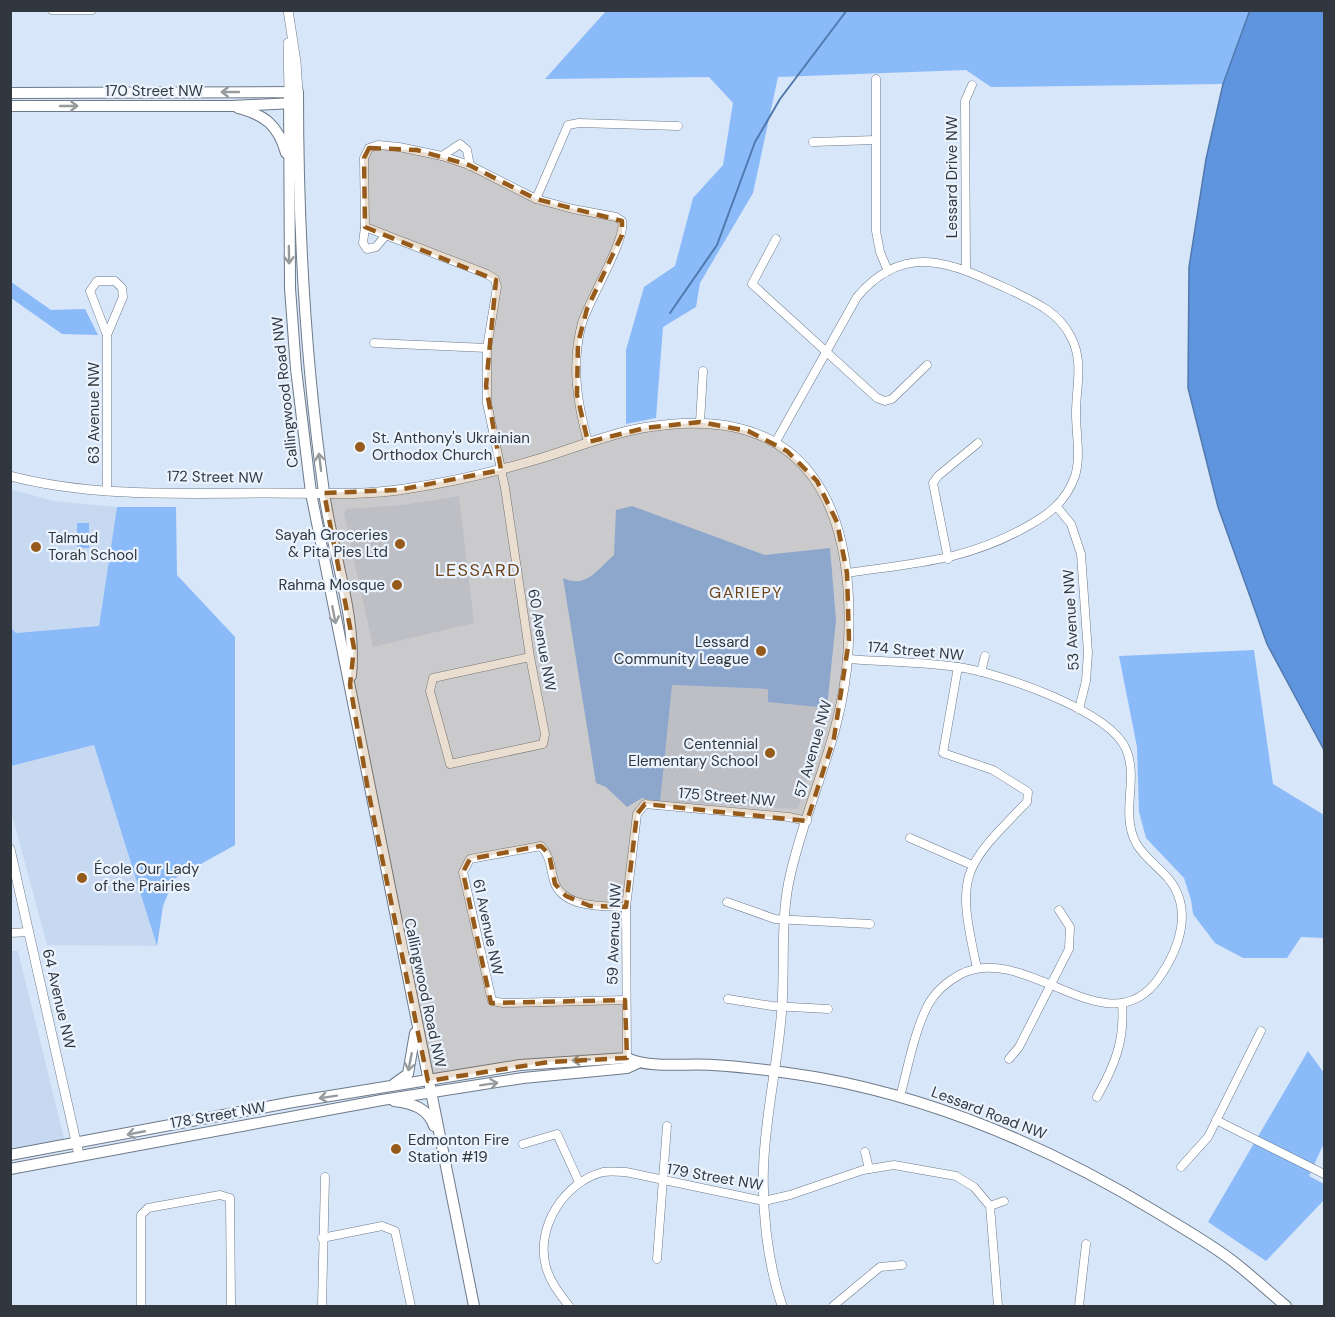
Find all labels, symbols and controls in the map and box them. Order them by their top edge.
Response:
street label: 170 Street NW [105,81,204,101]
one-way arrow [221,86,241,98]
one-way arrow [58,100,78,112]
street label: Lessard Drive NW [942,115,962,238]
one-way arrow [283,245,295,265]
street label: Callingwood Road NW [267,315,303,469]
street label: 63 Avenue NW [84,361,104,464]
place label: St. Anthony's Ukrainian Orthodox Church [372,428,530,465]
marker: St. Anthony's Ukrainian Orthodox Church [353,440,367,454]
one-way arrow [314,452,325,472]
street label: 172 Street NW [167,466,264,488]
place label: Sayah Groceries & Pita Pies Ltd [275,525,388,562]
place label: Talmud Torah School [48,528,137,565]
marker: Sayah Groceries & Pita Pies Ltd [393,537,407,551]
marker: Talmud Torah School [29,540,43,554]
district label: LESSARD [435,558,521,582]
street label: 53 Avenue NW [1058,568,1084,671]
place label: Rahma Mosque [278,575,385,595]
marker: Rahma Mosque [390,578,404,592]
district label: GARIEPY [709,582,783,603]
street label: 60 Avenue NW [523,587,561,693]
one-way arrow [329,604,340,624]
place label: Lessard Community League [614,632,749,669]
street label: 174 Street NW [867,637,965,665]
marker: Lessard Community League [754,644,768,658]
street label: 57 Avenue NW [790,697,837,800]
place label: Centennial Elementary School [628,734,758,771]
marker: Centennial Elementary School [763,746,777,760]
street label: 175 Street NW [678,783,777,811]
place label: École Our Lady of the Prairies [94,859,200,896]
marker: École Our Lady of the Prairies [75,871,89,885]
street label: 61 Avenue NW [468,877,508,977]
street label: 59 Avenue NW [602,882,626,985]
street label: Callingwood Road NW [399,916,451,1070]
street label: 64 Avenue NW [38,947,80,1052]
one-way arrow [404,1052,415,1072]
one-way arrow [571,1054,591,1065]
one-way arrow [478,1078,498,1089]
street label: Lessard Road NW [929,1082,1050,1144]
one-way arrow [318,1092,338,1103]
street label: 178 Street NW [169,1097,268,1133]
one-way arrow [127,1128,146,1139]
place label: Edmonton Fire Station #19 [408,1130,509,1167]
marker: Edmonton Fire Station #19 [389,1142,403,1156]
street label: 179 Street NW [665,1159,765,1195]

